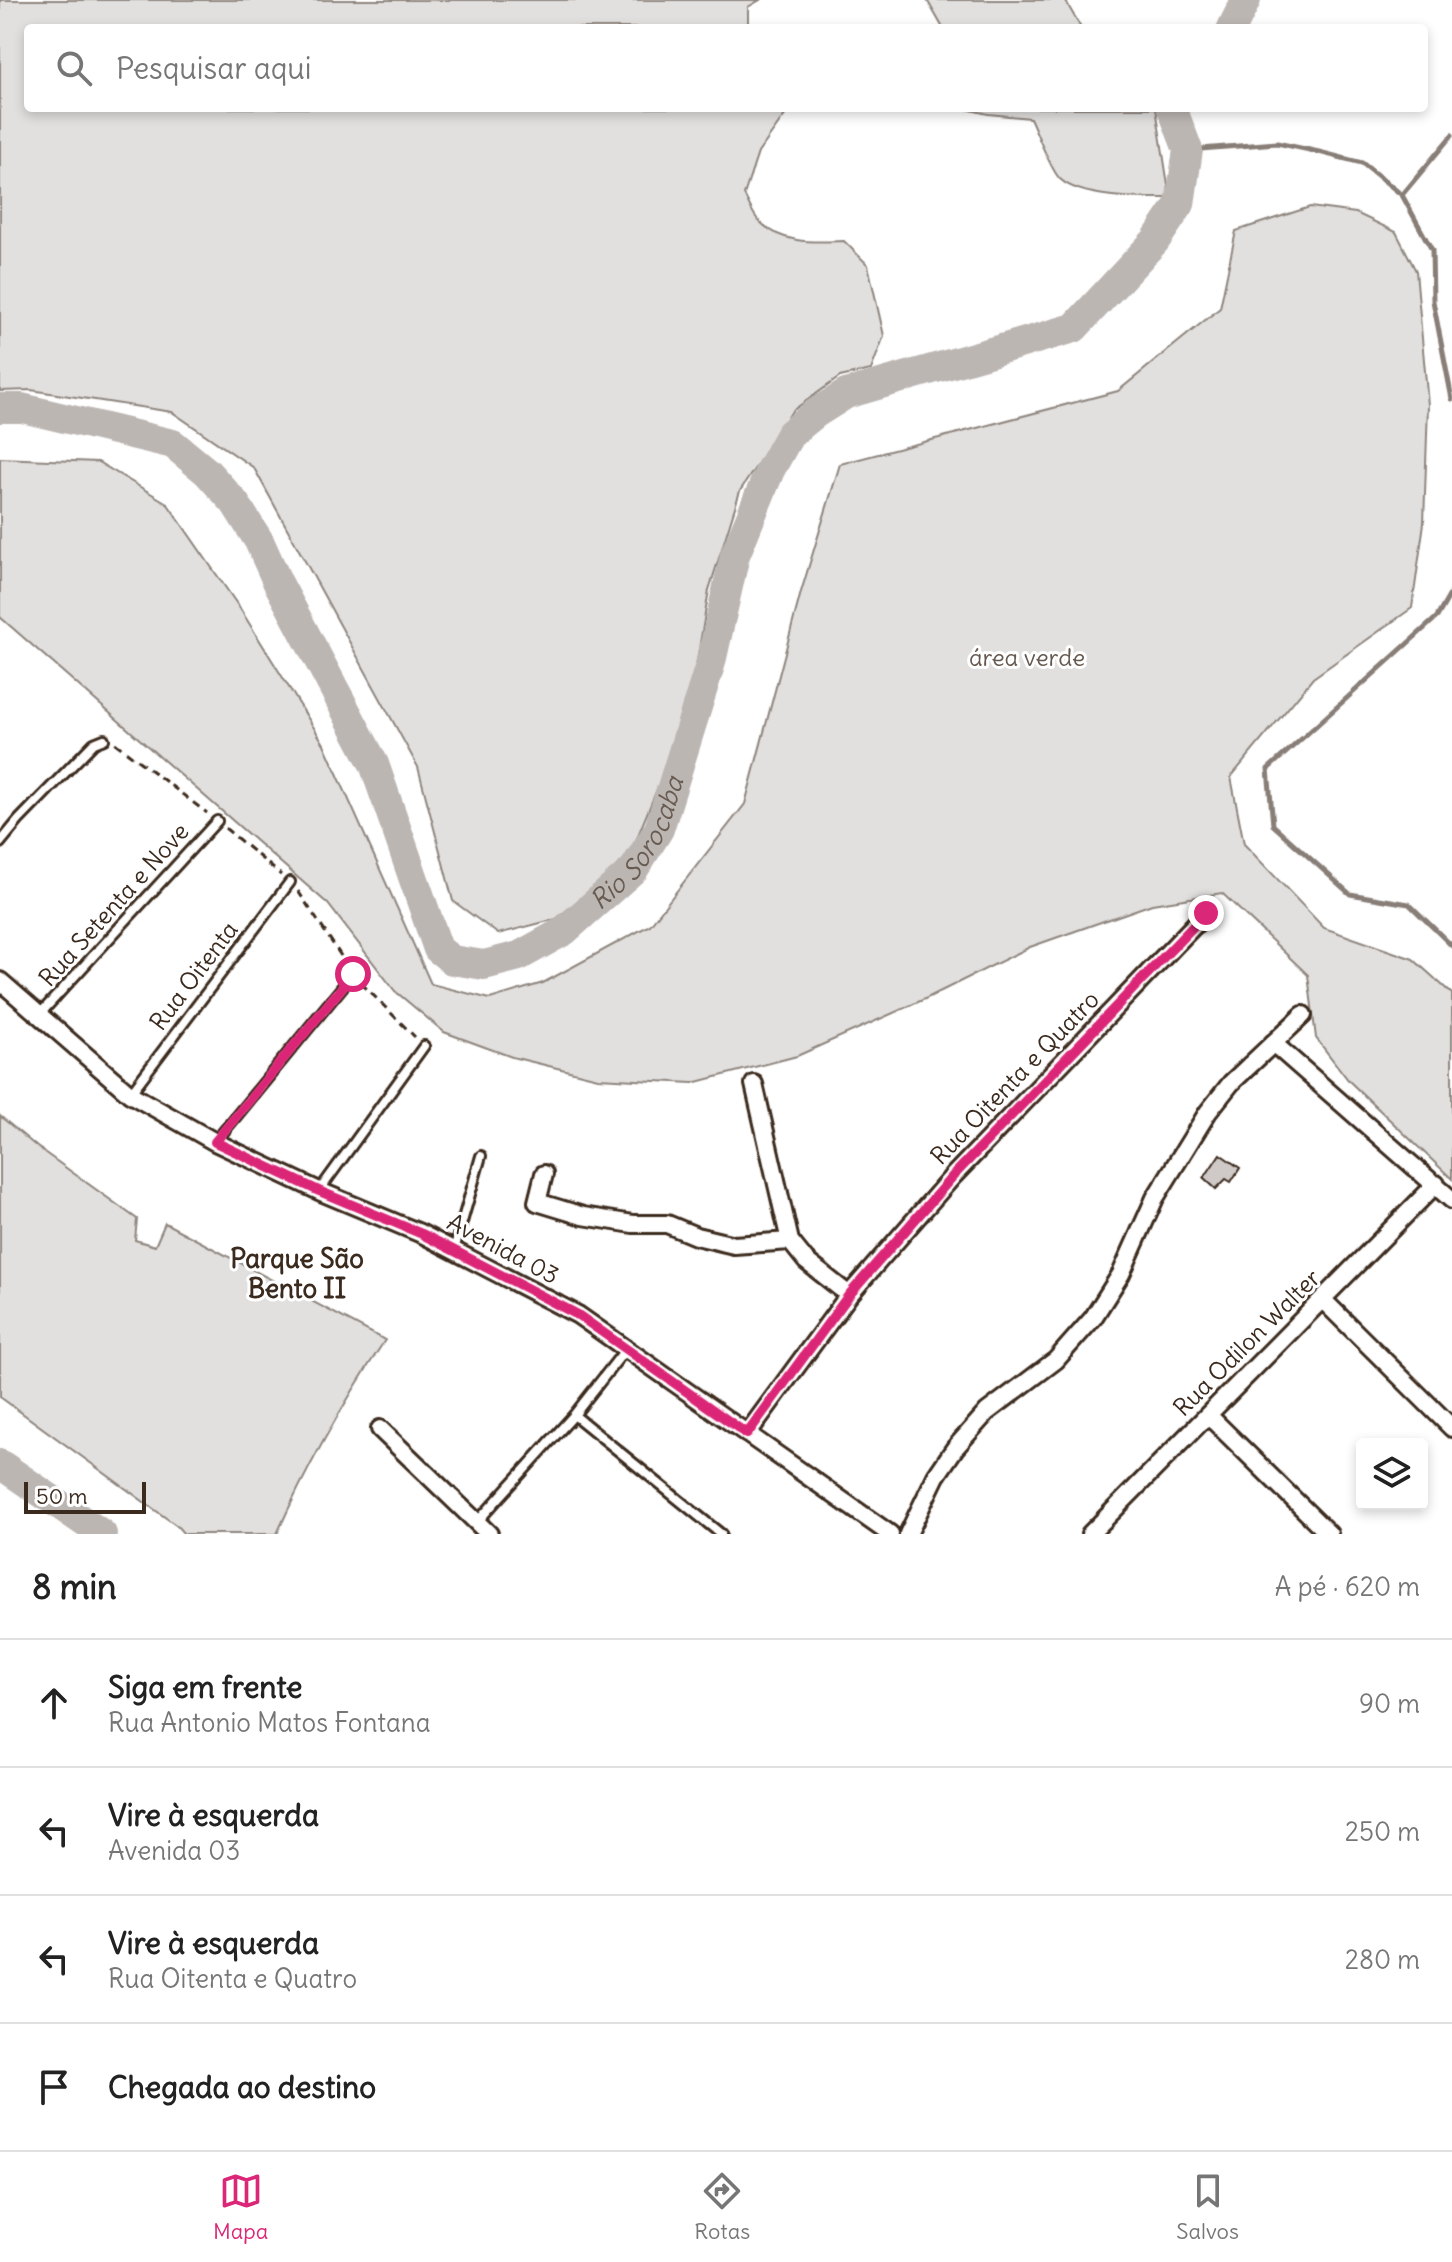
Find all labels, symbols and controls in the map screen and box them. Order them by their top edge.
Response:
search box [24,24,1428,112]
icon: search [52,46,96,90]
text: Pesquisar aqui [116,49,312,87]
park label: área verde [969,642,1085,672]
water label: Rio Sorocaba [583,771,691,916]
street label: Rua Setenta e Nove [32,816,195,992]
route end [1188,895,1224,931]
street label: Rua Oitenta [143,915,244,1036]
route start [335,956,371,992]
street label: Rua Oitenta e Quatro [924,984,1105,1170]
street label: Avenida 03 [443,1206,564,1290]
district label: Parque São Bento II [230,1242,364,1305]
street label: Rua Odilon Walter [1167,1262,1326,1422]
map controls [1356,1438,1428,1510]
button: layers [1356,1438,1428,1510]
scale bar [24,1478,146,1514]
text: 50 m [36,1482,88,1510]
text: 8 min [32,1565,117,1608]
text: A pé · 620 m [1275,1570,1420,1603]
text: Siga em frente [108,1668,302,1706]
icon: ahead [32,1681,76,1725]
text: 90 m [1359,1687,1420,1720]
text: Rua Antonio Matos Fontana [108,1706,431,1739]
text: Vire à esquerda [108,1796,319,1834]
icon: left [32,1809,76,1853]
text: 250 m [1345,1815,1420,1848]
text: Avenida 03 [108,1834,240,1867]
text: Vire à esquerda [108,1924,319,1962]
icon: left [32,1937,76,1981]
text: 280 m [1345,1943,1420,1976]
text: Rua Oitenta e Quatro [108,1962,357,1995]
icon: arrive [32,2065,76,2109]
text: Chegada ao destino [108,2068,376,2106]
tab: Mapa [213,2169,268,2245]
tab: Rotas [694,2169,750,2245]
tab: Salvos [1176,2169,1239,2245]

